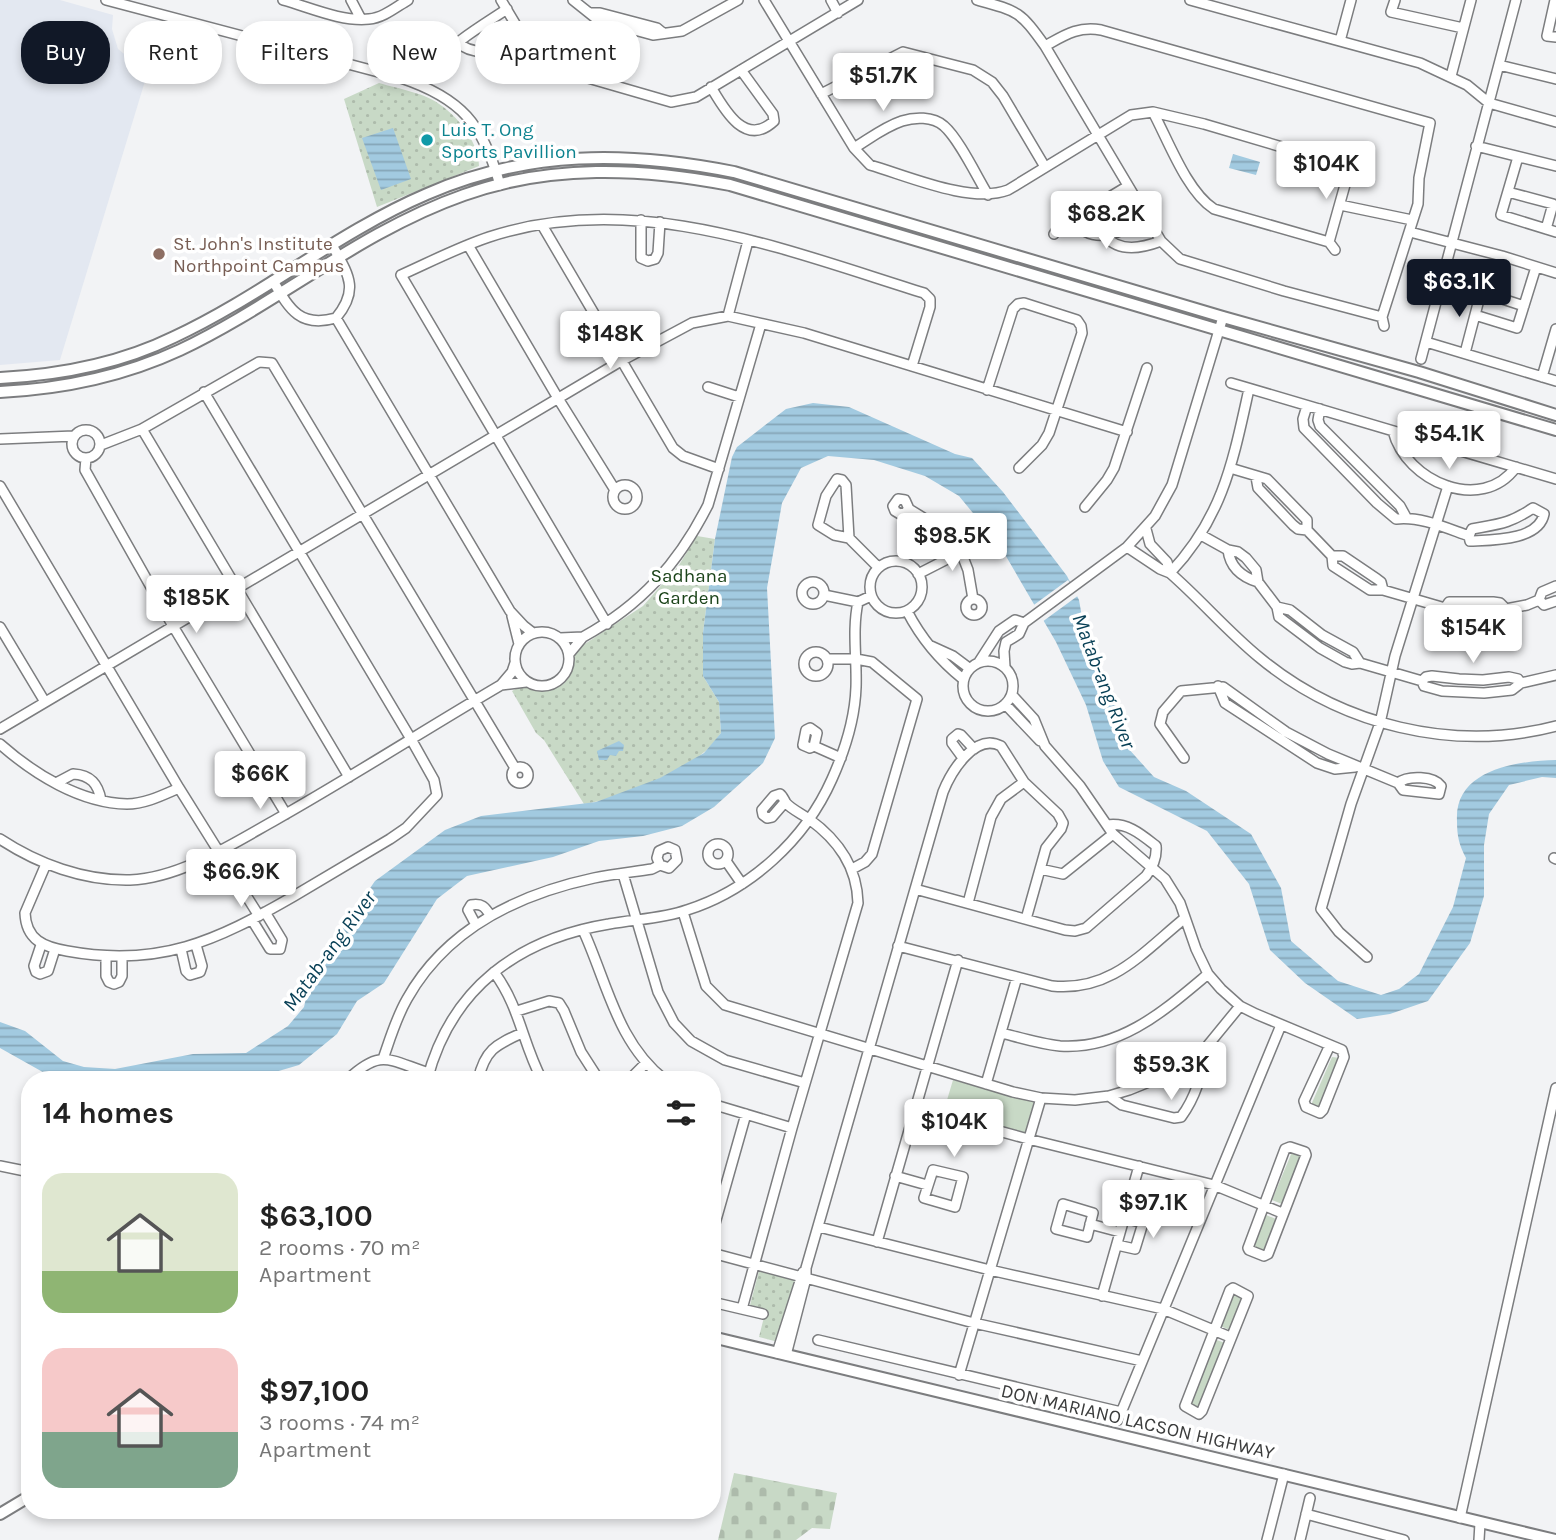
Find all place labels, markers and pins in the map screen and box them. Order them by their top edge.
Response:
pin: $51.7K [826,54,940,113]
place label: Luis T. Ong Sports Pavillion [441,119,577,163]
marker: Luis T. Ong Sports Pavillion [419,132,435,148]
pin: $104K [1277,142,1375,201]
pin: $68.2K [1049,191,1163,251]
place label: St. John's Institute Northpoint Campus [173,233,345,277]
marker: St. John's Institute Northpoint Campus [151,246,167,262]
pin: $63.1K [1402,260,1516,319]
pin: $148K [561,312,659,371]
pin: $54.1K [1392,412,1506,471]
pin: $98.5K [895,514,1009,573]
pin: $185K [147,576,245,635]
pin: $154K [1424,606,1522,665]
pin: $66K [219,752,301,811]
pin: $66.9K [184,850,298,909]
pin: $59.3K [1114,1042,1228,1102]
pin: $104K [905,1100,1003,1159]
pin: $97.1K [1096,1180,1210,1240]

